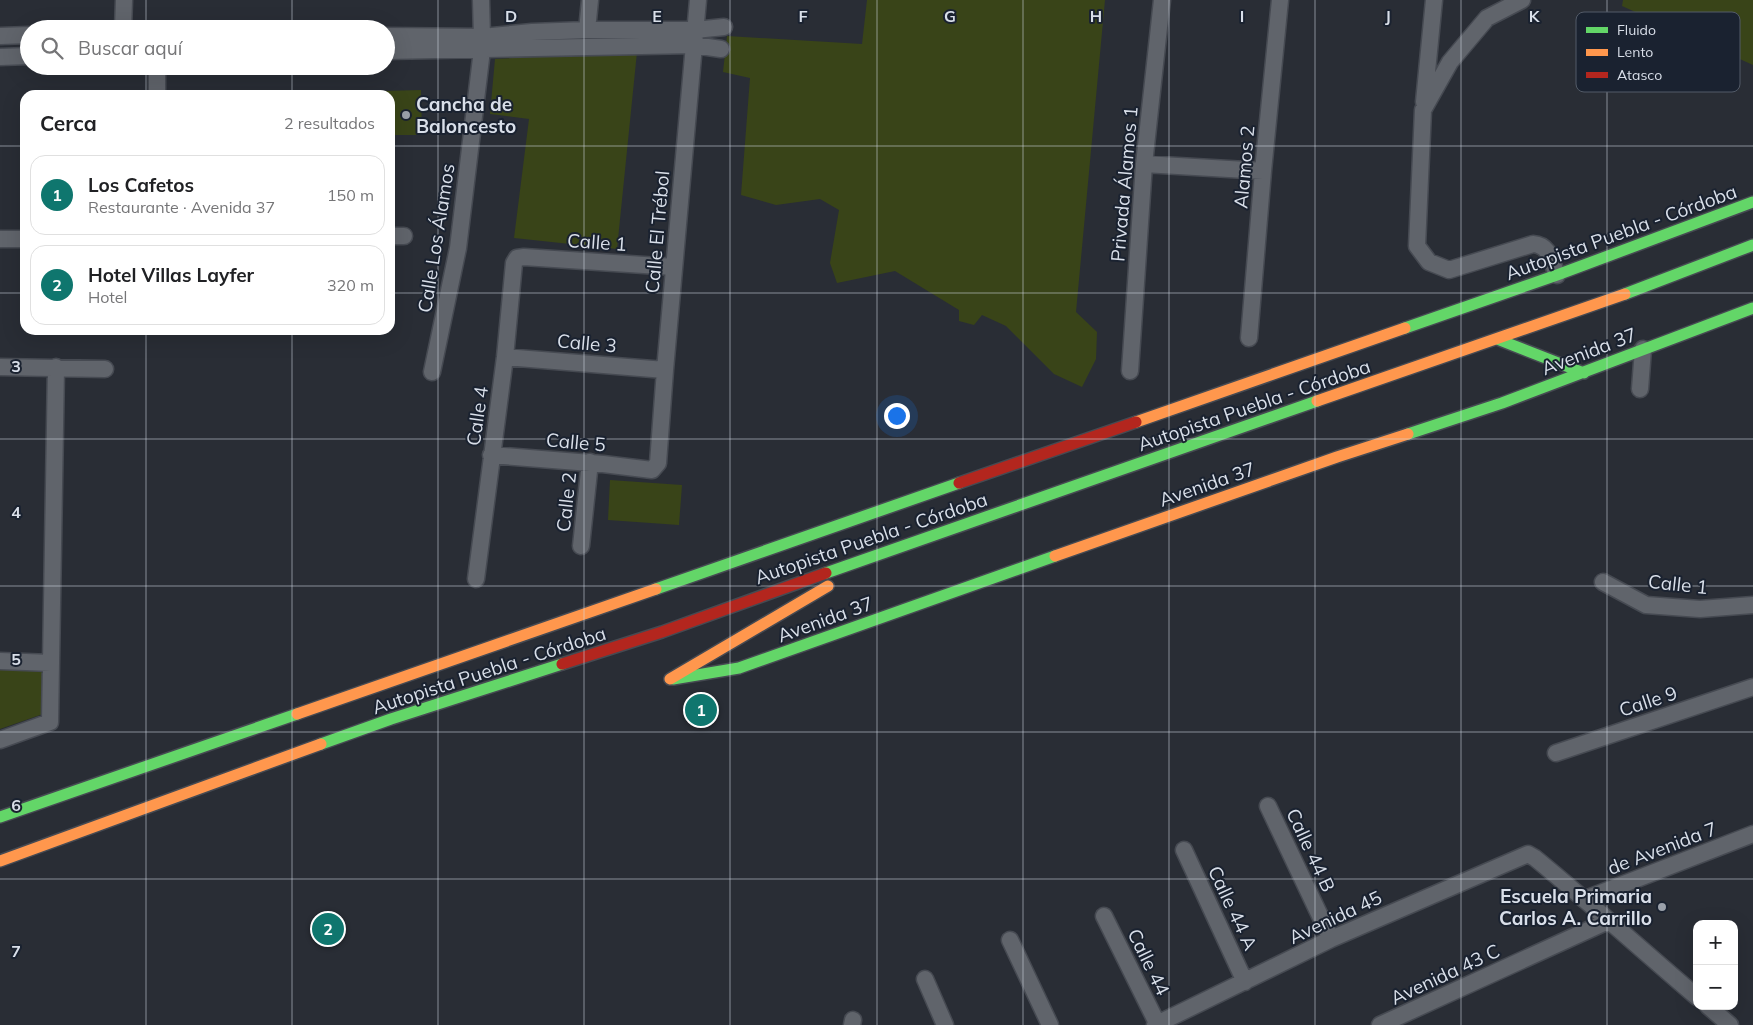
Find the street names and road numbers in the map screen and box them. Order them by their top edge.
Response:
street label: Privada Álamos 1 [1105,105,1143,263]
street label: Alamos 2 [1228,125,1260,209]
street label: Calle Los Álamos [412,162,460,314]
street label: Calle El Trébol [640,170,674,294]
street label: Autopista Puebla - Córdoba [1502,179,1740,285]
street label: Calle 1 [566,228,628,256]
street label: Avenida 37 [1538,322,1640,380]
street label: Calle 3 [556,328,618,358]
street label: Autopista Puebla - Córdoba [1134,354,1374,456]
street label: Calle 4 [461,385,493,447]
street label: Calle 5 [545,427,607,457]
street label: Avenida 37 [1156,456,1258,512]
street label: Calle 2 [551,471,581,533]
street label: Autopista Puebla - Córdoba [751,487,991,589]
street label: Calle 1 [1647,569,1709,599]
street label: Avenida 37 [774,591,876,647]
street label: Autopista Puebla - Córdoba [369,621,609,719]
street label: Calle 9 [1616,680,1680,722]
street label: Calle 44 B [1281,805,1341,895]
street label: de Avenida 7 [1604,816,1720,880]
street label: Calle 44 A [1203,862,1263,954]
street label: Avenida 45 [1285,885,1385,949]
street label: Calle 44 [1123,925,1175,999]
street label: Avenida 43 C [1386,938,1504,1010]

